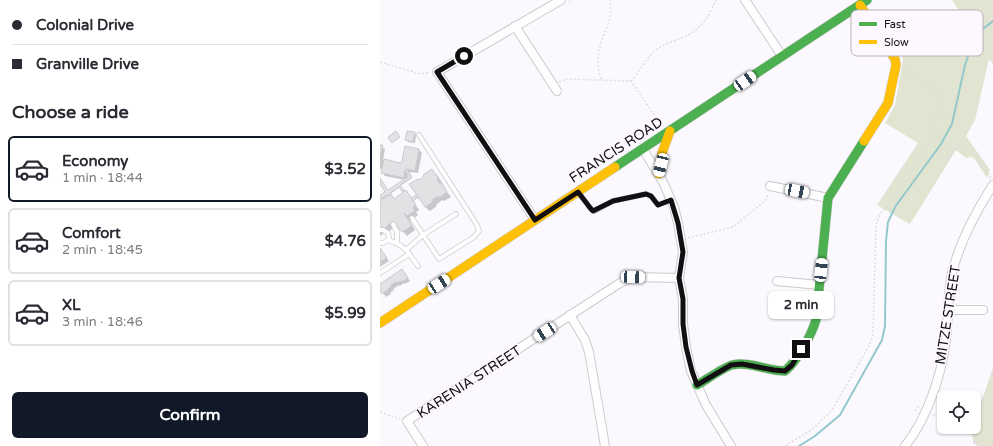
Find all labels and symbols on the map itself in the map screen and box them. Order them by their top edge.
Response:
legend [851,10,983,56]
text: Fast [884,18,905,31]
text: Slow [884,36,909,49]
route start [455,47,473,65]
car [732,69,758,93]
street label: FRANCIS ROAD [566,113,666,187]
car [652,152,670,178]
car [784,183,810,199]
car [814,257,828,283]
street label: MITZE STREET [932,264,964,366]
car [621,271,645,283]
car [426,272,452,296]
callout: 2 min [768,291,834,319]
car [532,320,558,344]
route end [792,340,810,358]
street label: KARENIA STREET [414,342,525,422]

